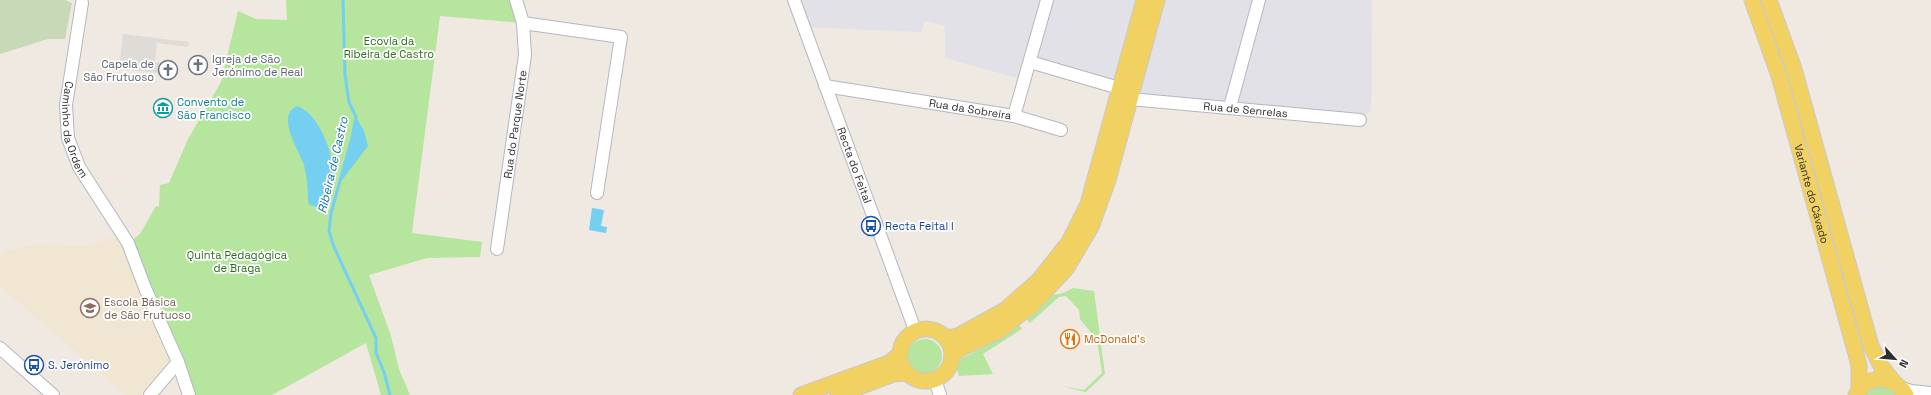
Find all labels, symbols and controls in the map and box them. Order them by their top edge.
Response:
park label: Ecovia da Ribeira de Castro [344,34,434,61]
place label: Igreja de São Jerónimo de Real [212,52,303,79]
church icon: Igreja de São Jerónimo de Real [187,54,209,76]
place label: Capela de São Frutuoso [83,57,154,84]
church icon: Capela de São Frutuoso [157,59,179,81]
street label: Rua do Parque Norte [500,69,530,179]
street label: Caminho da Ordem [59,80,91,180]
place label: Convento de São Francisco [177,95,251,122]
street label: Rua da Sobreira [928,96,1013,123]
museum icon: Convento de São Francisco [152,97,174,119]
street label: Rua de Senrelas [1203,99,1288,120]
water label: Ribeira de Castro [314,115,352,215]
street label: Recta do Feital [834,125,875,205]
street label: Variante do Cávado [1791,143,1832,245]
bus stop icon: Recta Feital I [860,215,882,237]
place label: Recta Feital I [885,219,954,233]
park label: Quinta Pedagógica de Braga [187,248,288,275]
place label: Escola Básica de São Frutuoso [104,295,191,322]
school or university icon: Escola Básica de São Frutuoso [79,297,101,319]
restaurant icon: McDonald's [1059,328,1081,350]
place label: McDonald's [1084,332,1146,346]
north arrow [1875,339,1915,379]
bus stop icon: S. Jerónimo [23,354,45,376]
text: N [1896,357,1912,370]
place label: S. Jerónimo [48,358,109,372]

